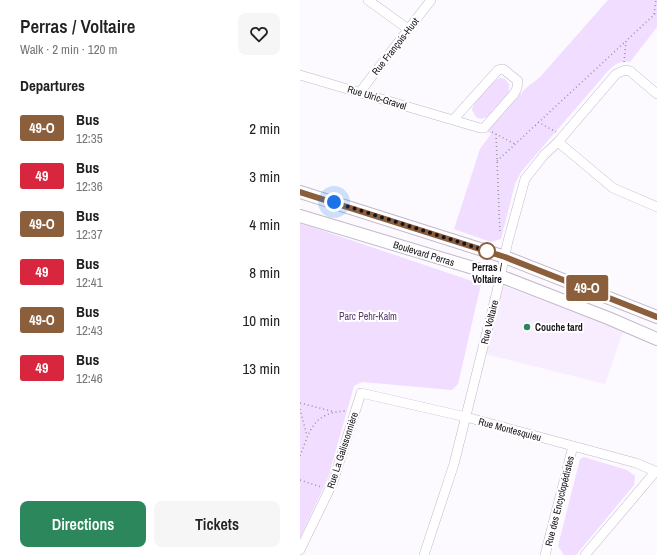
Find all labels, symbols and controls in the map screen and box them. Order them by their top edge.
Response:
text: Perras / Voltaire [20,13,136,39]
button: heart [238,13,280,55]
street label: Rue François-Huot [369,14,422,78]
text: Walk · 2 min · 120 m [20,41,117,58]
text: Departures [20,75,85,96]
street label: Rue Ulric-Gravel [346,82,408,113]
text: Bus [76,109,99,130]
text: 2 min [249,118,280,139]
text: 49-O [29,119,55,137]
text: 12:35 [76,130,103,147]
text: Bus [76,157,99,178]
text: 3 min [249,166,280,187]
text: 49 [36,167,48,185]
text: 12:36 [76,178,103,195]
your location [324,192,344,212]
text: Bus [76,205,99,226]
text: 4 min [249,214,280,235]
text: 49-O [29,215,55,233]
text: 12:37 [76,226,103,243]
street label: Boulevard Perras [392,238,456,269]
marker: Perras / Voltaire [478,242,496,260]
text: Bus [76,253,99,274]
place label: Perras / Voltaire [472,261,503,286]
text: 8 min [249,262,280,283]
text: 49 [36,263,48,281]
text: 12:41 [76,274,103,291]
line badge: 49-O [559,275,615,301]
text: 49-O [574,279,600,297]
street label: Rue Voltaire [478,298,501,346]
text: Bus [76,301,99,322]
text: 10 min [242,310,280,331]
park label: Parc Pehr-Kalm [339,310,397,323]
text: 49-O [29,311,55,329]
place label: Couche tard [535,321,583,334]
text: 12:43 [76,322,103,339]
marker: Couche tard [522,322,532,332]
text: Bus [76,349,99,370]
text: 13 min [242,358,280,379]
text: 49 [36,359,48,377]
text: 12:46 [76,370,103,387]
street label: Rue La Galissonnière [324,410,361,490]
street label: Rue Montesquieu [477,415,543,444]
street label: Rue des Encyclopédistes [542,455,577,548]
button: Directions [20,501,146,547]
button: Tickets [154,501,280,547]

